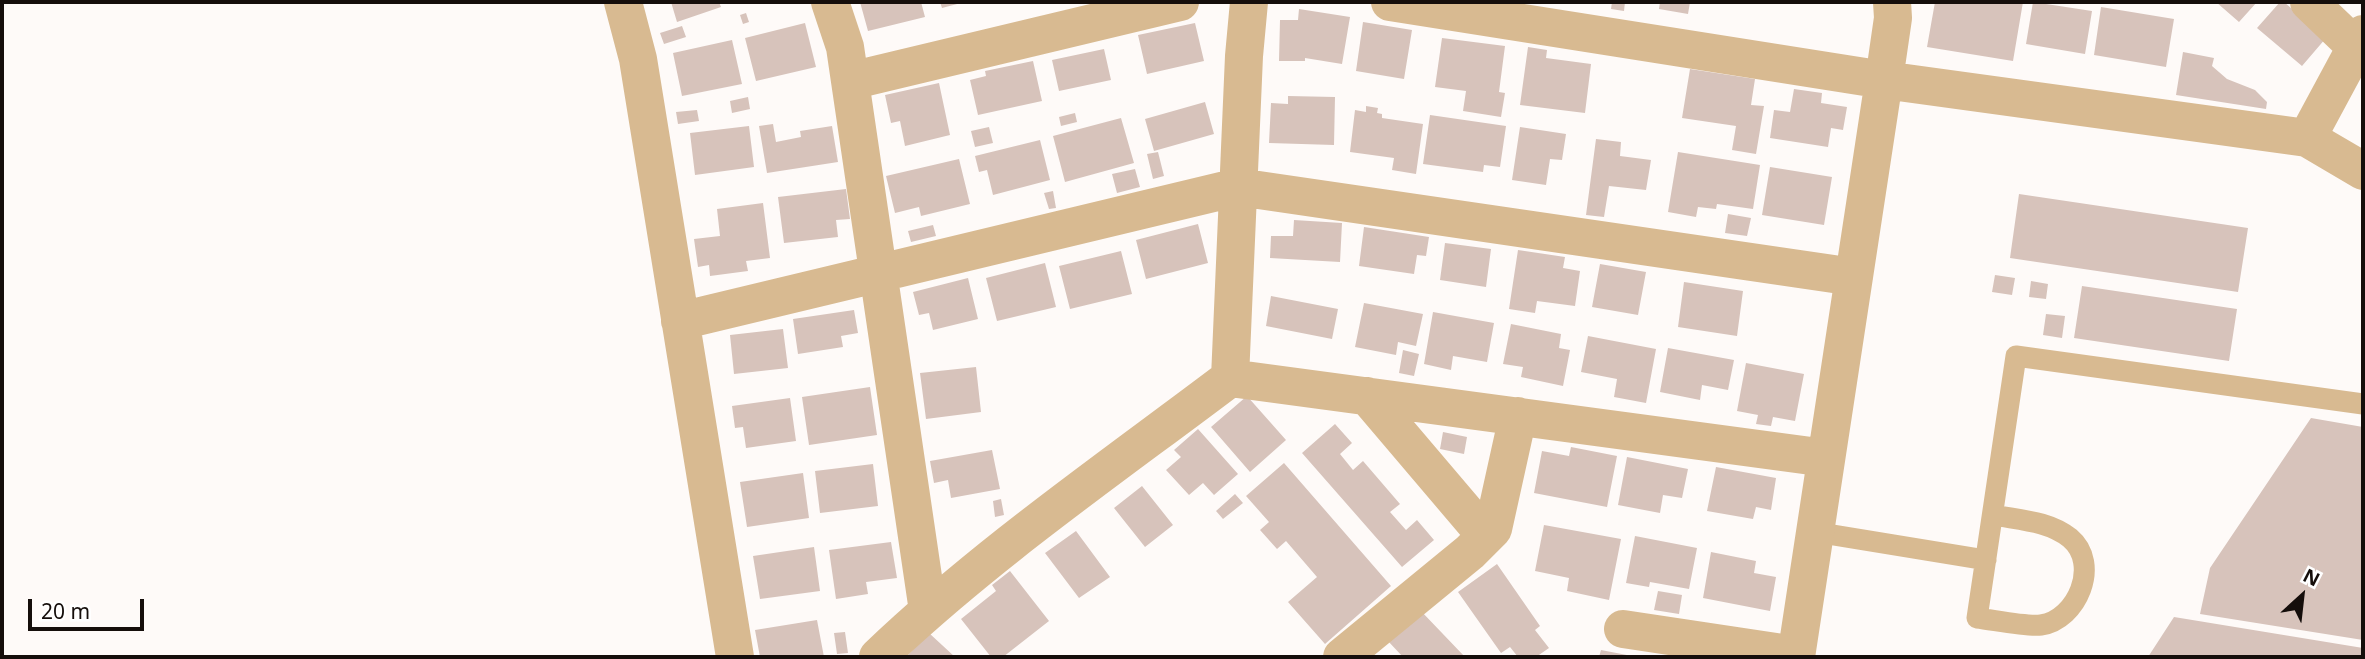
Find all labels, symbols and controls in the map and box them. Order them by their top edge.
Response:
north arrow [2267,561,2337,631]
text: N [2299,562,2324,592]
scale bar [32,586,147,630]
text: 20 m [41,597,90,625]

